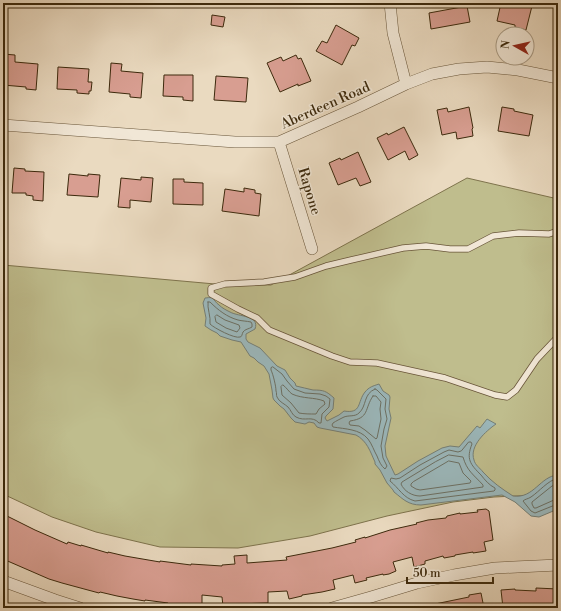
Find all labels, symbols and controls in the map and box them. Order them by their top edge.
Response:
north arrow [495,26,535,66]
text: N [499,39,514,50]
street label: Aberdeen Road [277,78,373,134]
street label: Rapone [293,165,325,217]
scale bar [407,559,493,585]
text: 50 m [413,566,441,581]

